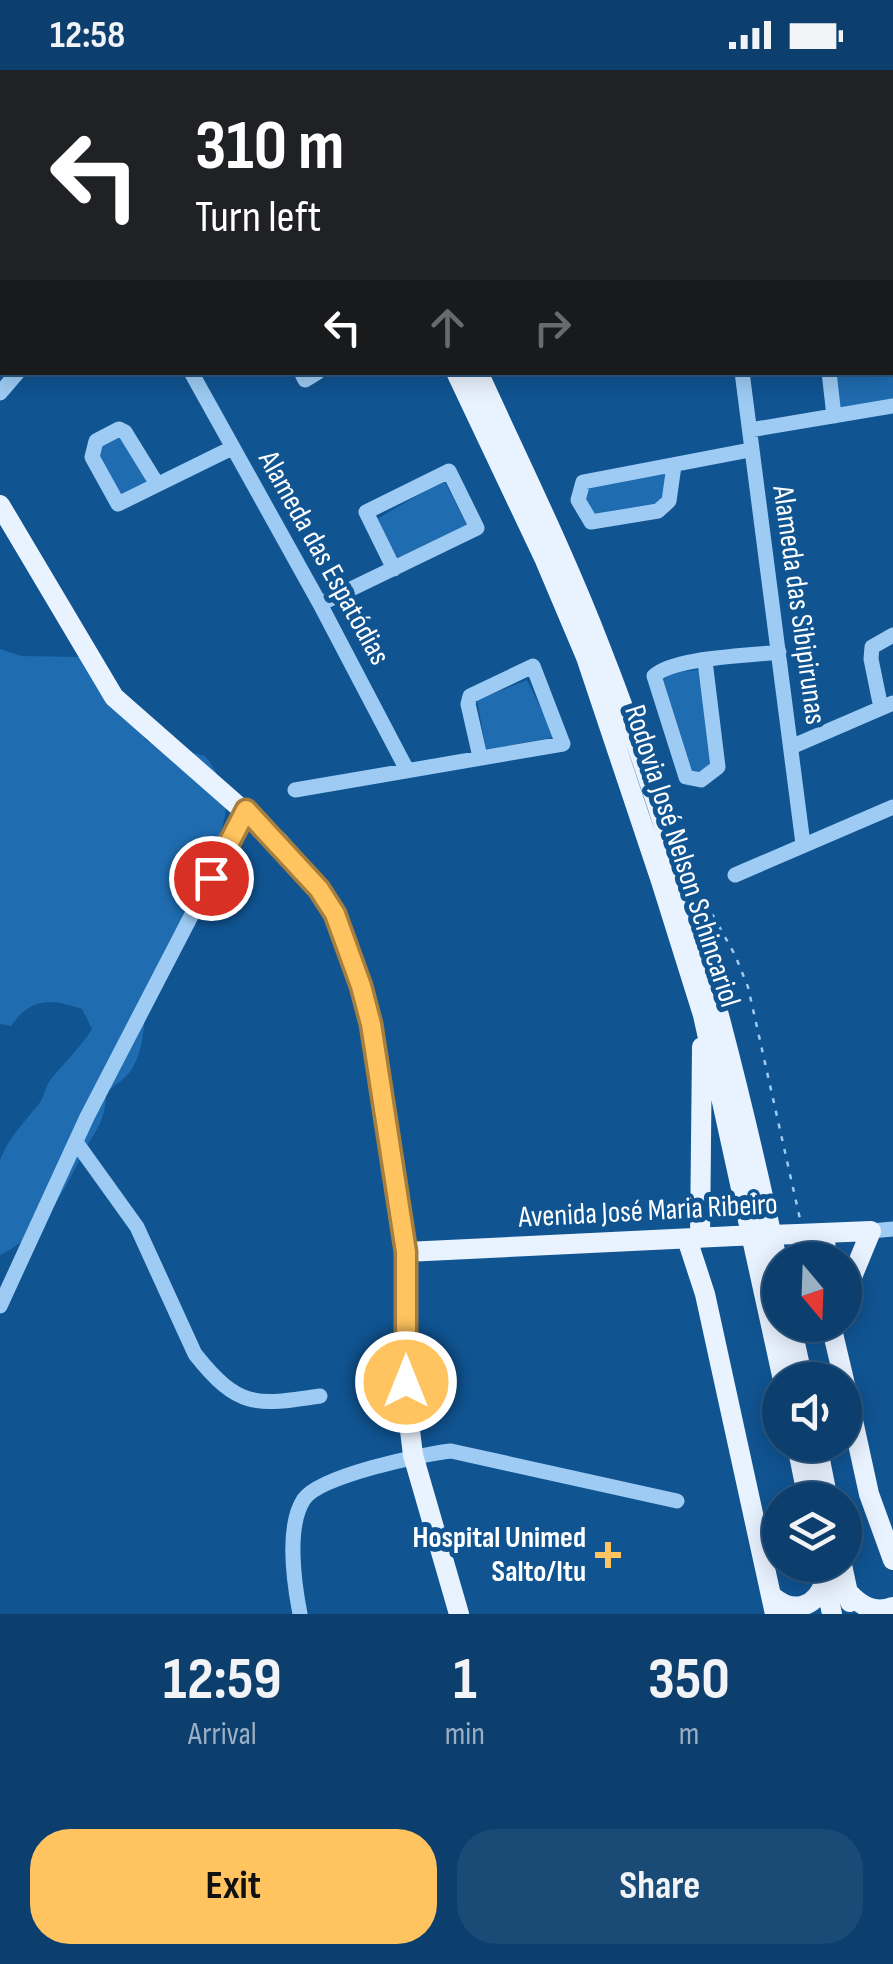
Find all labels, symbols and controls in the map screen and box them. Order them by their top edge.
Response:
text: 12:58 [50,13,125,58]
text: 310 m [195,105,344,189]
icon: left [30,110,160,240]
text: Turn left [195,190,321,245]
icon: left [315,300,370,355]
icon: ahead [420,300,475,355]
icon: right [525,300,580,355]
street label: Alameda das Espatódias [250,444,398,671]
street label: Alameda das Sibipirunas [764,482,834,727]
street label: Rodovia José Nelson Schincariol [616,700,748,1012]
pin [169,836,254,921]
icon: arrive [184,851,239,906]
street label: Avenida José Maria Ribeiro [517,1186,778,1236]
north arrow [762,1242,862,1342]
map controls [762,1242,862,1582]
position arrow [354,1330,458,1434]
button: sound [762,1362,862,1462]
button: layers [762,1482,862,1582]
place label: Hospital Unimed Salto/Itu [413,1520,586,1590]
marker: Hospital Unimed Salto/Itu [595,1542,621,1568]
text: 12:59 [163,1644,282,1716]
text: 1 [453,1644,477,1716]
text: 350 [648,1644,730,1716]
text: Arrival [188,1715,257,1754]
text: min [445,1715,485,1754]
text: m [679,1715,699,1754]
button: Exit [30,1829,437,1944]
button: Share [457,1829,863,1944]

